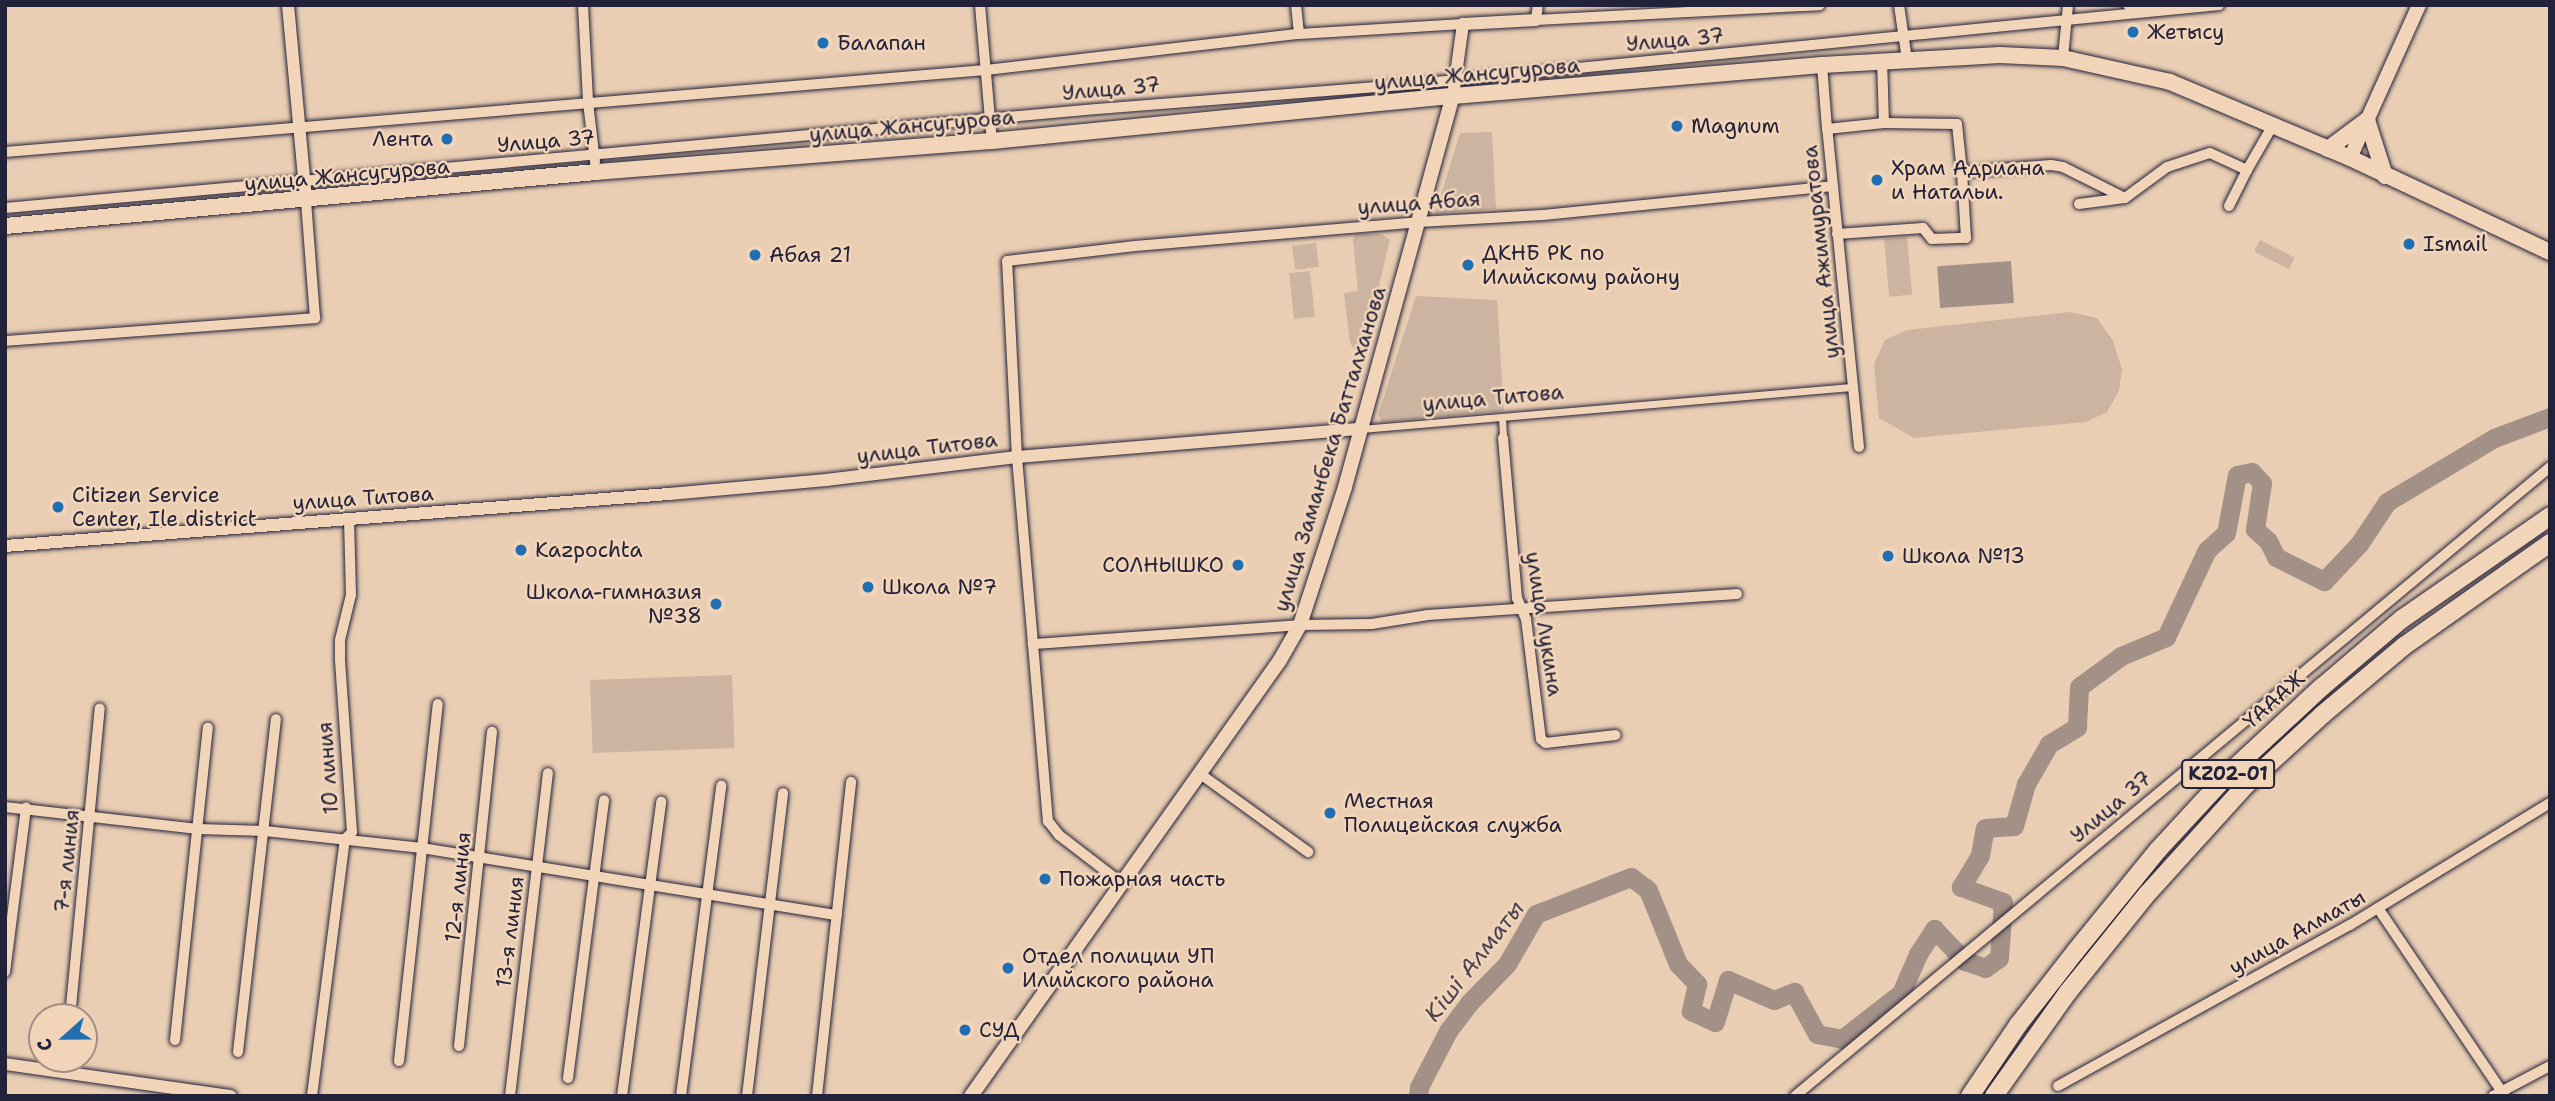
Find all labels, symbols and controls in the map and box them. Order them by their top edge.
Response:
place label: Жетысу [2147,19,2224,45]
street label: Улица 37 [1625,23,1725,57]
marker: Жетысу [2125,24,2141,40]
place label: Балапан [837,30,926,56]
marker: Балапан [815,35,831,51]
street label: улица Жансугурова [1373,52,1581,96]
street label: Улица 37 [1061,72,1161,106]
street label: улица Жансугурова [808,104,1016,148]
place label: Magnum [1691,113,1780,139]
marker: Magnum [1669,118,1685,134]
street label: Улица 37 [496,124,596,158]
place label: Лента [372,126,433,152]
marker: Лента [439,131,455,147]
street label: улица Ажимуратова [1797,144,1845,360]
street label: улица Жансугурова [243,153,451,197]
place label: Храм Адриана и Натальи. [1891,155,2045,205]
marker: Храм Адриана и Натальи. [1869,172,1885,188]
street label: улица Абая [1357,186,1481,220]
place label: Ismail [2423,231,2487,257]
marker: Ismail [2401,236,2417,252]
place label: ДКНБ РК по Илийскому району [1482,240,1680,290]
place label: Абая 21 [769,242,851,268]
marker: Абая 21 [747,247,763,263]
marker: ДКНБ РК по Илийскому району [1460,257,1476,273]
street label: улица Заманбека Батталханова [1268,283,1392,615]
street label: улица Титова [1422,379,1564,417]
street label: улица Титова [855,427,999,469]
street label: улица Титова [292,481,434,515]
place label: Citizen Service Center, Ile district [72,482,257,532]
marker: Citizen Service Center, Ile district [50,499,66,515]
place label: Kazpochta [535,537,642,563]
marker: Kazpochta [513,542,529,558]
place label: Школа №13 [1902,543,2025,569]
marker: Школа №13 [1880,548,1896,564]
street label: улица Лукина [1520,550,1568,698]
place label: СОЛНЫШКО [1102,552,1224,578]
marker: СОЛНЫШКО [1230,557,1246,573]
place label: Школа №7 [882,574,997,600]
place label: Школа-гимназия №38 [526,579,702,629]
marker: Школа №7 [860,579,876,595]
marker: Школа-гимназия №38 [708,596,724,612]
street label: ҮАААЖ [2238,666,2310,734]
street label: 10 линия [312,721,344,815]
road number: KZ02-01 [2181,758,2275,790]
street label: Улица 37 [2065,766,2157,848]
place label: Местная Полицейская служба [1344,788,1562,838]
marker: Местная Полицейская служба [1322,805,1338,821]
street label: 7-я линия [49,808,85,914]
street label: 12-я линия [440,830,476,944]
place label: Пожарная часть [1059,866,1225,892]
marker: Пожарная часть [1037,871,1053,887]
street label: 13-я линия [491,875,529,989]
street label: улица Алматы [2224,884,2370,980]
water label: Кіші Алматы [1418,895,1530,1027]
place label: Отдел полиции УП Илийского района [1022,943,1214,993]
marker: Отдел полиции УП Илийского района [1000,960,1016,976]
north arrow [28,1003,98,1073]
place label: СУД [979,1017,1019,1043]
marker: СУД [957,1022,973,1038]
text: С [31,1035,59,1055]

